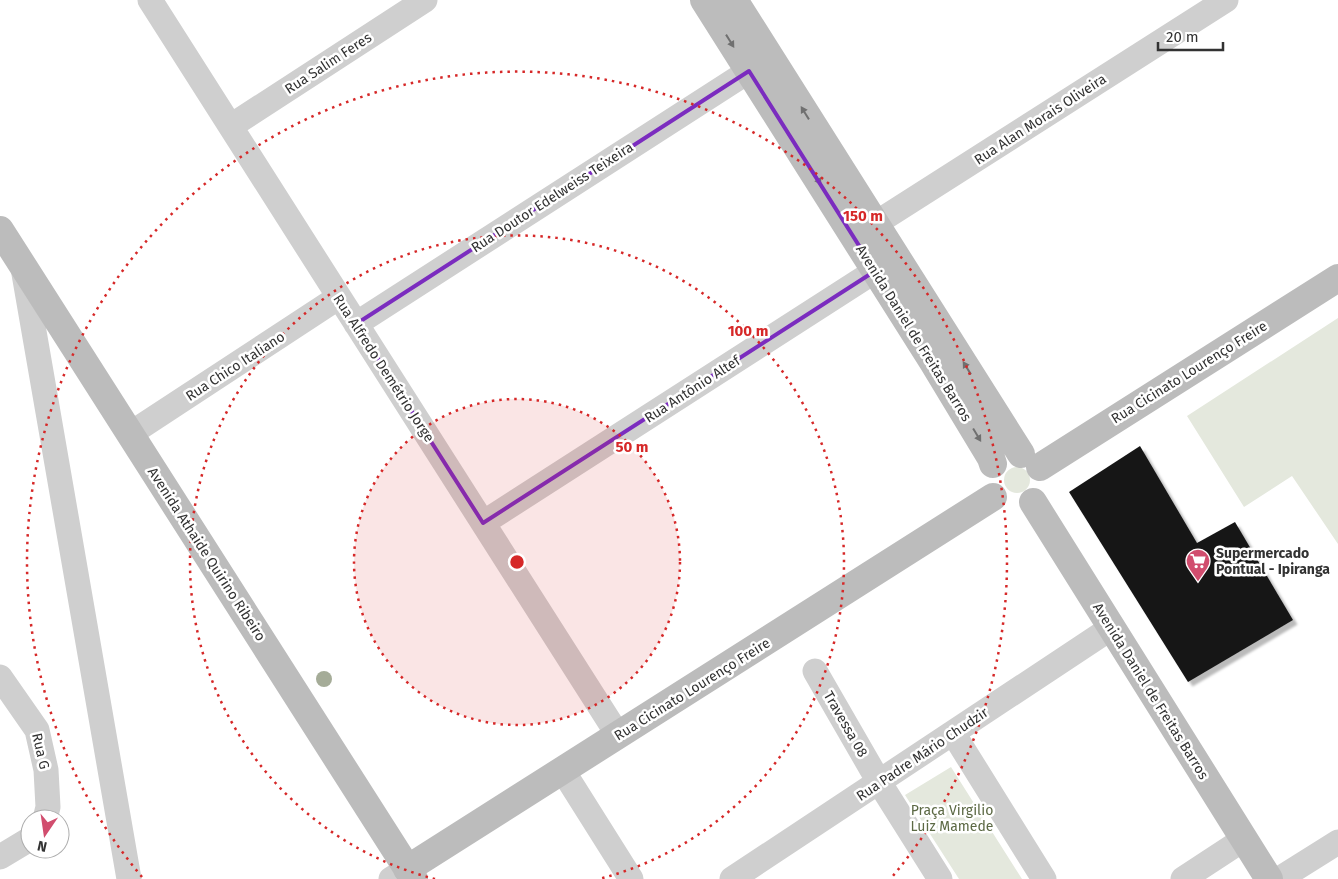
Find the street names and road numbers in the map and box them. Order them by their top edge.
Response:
street label: Rua Salim Feres [282,29,375,98]
street label: Rua Alan Morais Oliveira [971,70,1109,168]
street label: Rua Doutor Edelweiss Teixeira [468,139,636,256]
street label: Avenida Daniel de Freitas Barros [852,242,975,425]
street label: Rua Alfredo Demétrio Jorge [329,291,438,445]
street label: Rua Cicinato Lourenço Freire [1108,317,1270,427]
street label: Rua Chico Italiano [183,328,288,405]
street label: Rua Antônio Altef [641,351,744,427]
street label: Avenida Athaide Quirino Ribeiro [144,464,269,644]
street label: Avenida Daniel de Freitas Barros [1089,600,1212,783]
street label: Rua Cicinato Lourenço Freire [611,634,773,744]
street label: Travessa 08 [820,688,871,760]
street label: Rua Padre Mário Chudzir [853,704,992,805]
street label: Rua G [28,731,53,771]

